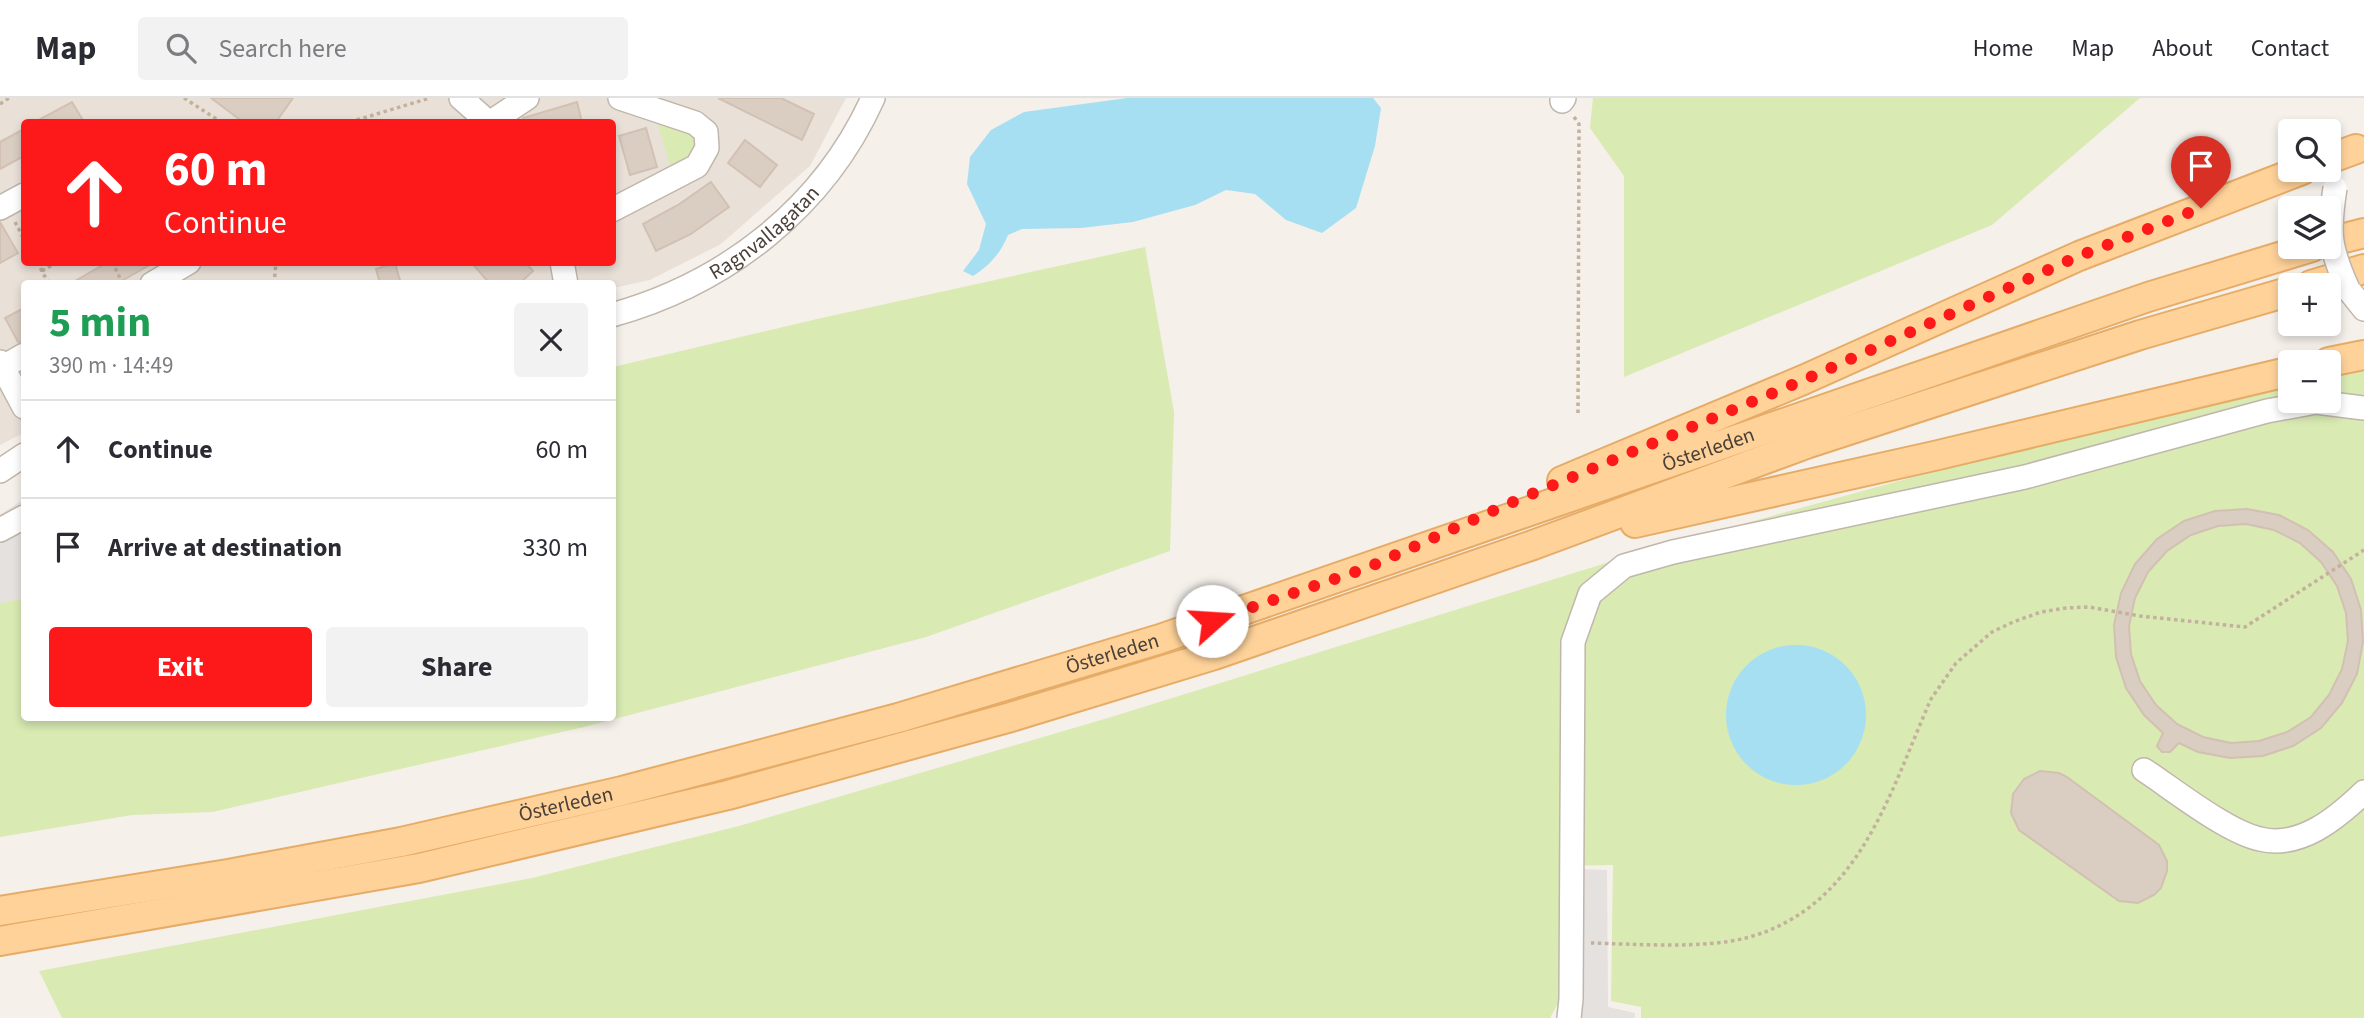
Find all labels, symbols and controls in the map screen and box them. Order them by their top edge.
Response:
search box [138,17,628,80]
text: Map [35,25,96,72]
icon: search [162,29,200,67]
text: Search here [218,30,347,67]
text: Home [1973,31,2033,66]
text: Map [2071,31,2114,66]
text: About [2152,31,2213,66]
text: Contact [2251,31,2329,66]
map controls [2278,119,2341,413]
button: search [2278,119,2341,182]
text: 60 m [164,135,268,205]
pin [2171,136,2231,208]
icon: ahead [49,147,140,238]
icon: arrive [2182,147,2220,185]
street label: Ragnvallagatan [703,179,826,287]
button: layers [2278,196,2341,259]
text: Continue [164,200,287,246]
button: + [2278,273,2341,336]
text: 5 min [49,293,151,353]
button: close [514,303,588,377]
text: 390 m · 14:49 [49,349,173,382]
button: − [2278,350,2341,413]
street label: Österleden [1658,419,1759,479]
icon: ahead [49,430,87,468]
text: Continue [108,431,213,468]
text: 60 m [535,431,588,468]
icon: arrive [49,528,87,566]
text: Arrive at destination [108,529,342,566]
text: 330 m [522,529,588,566]
position arrow [1175,584,1249,658]
street label: Österleden [1062,625,1163,682]
button: Exit [49,627,312,707]
button: Share [326,627,588,707]
street label: Österleden [515,779,616,829]

